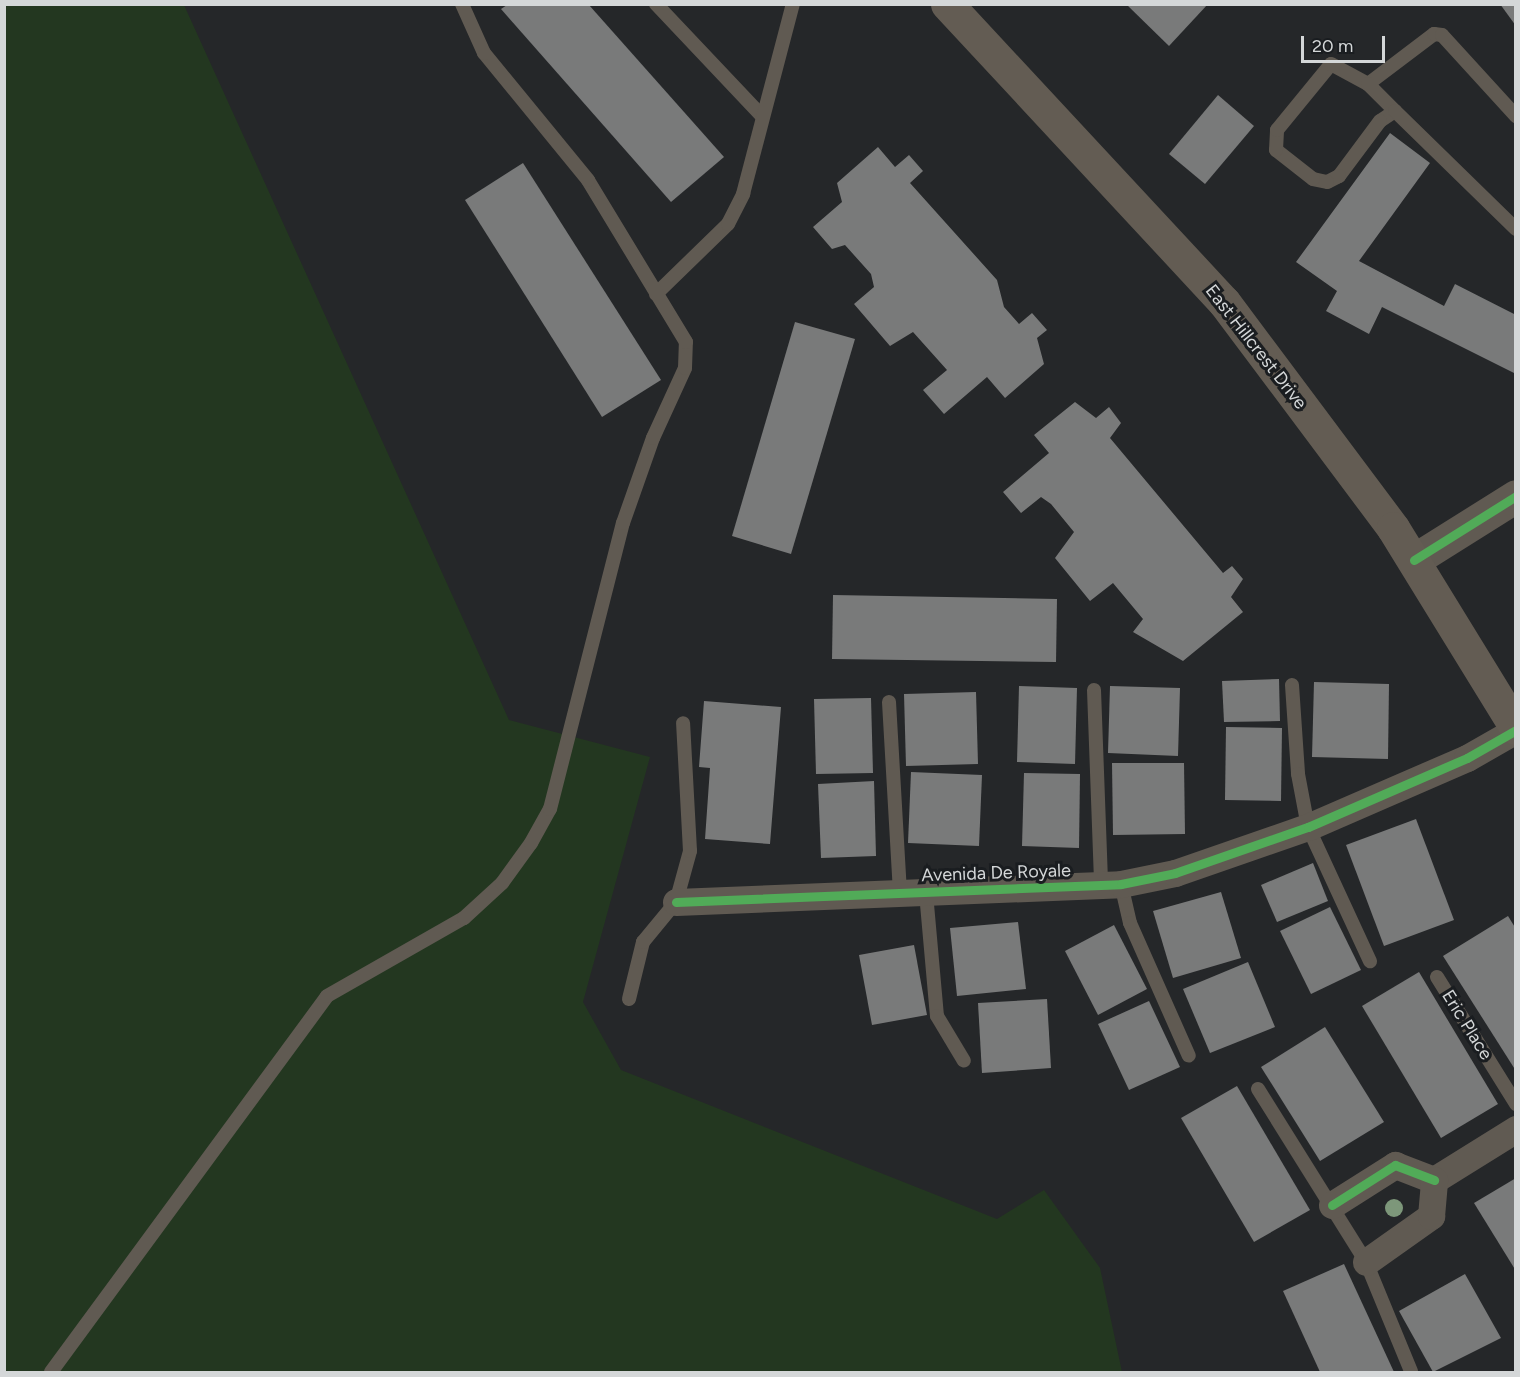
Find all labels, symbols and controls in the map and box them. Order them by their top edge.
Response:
scale bar [1304,24,1388,62]
text: 20 m [1312,35,1353,57]
street label: East Hillcrest Drive [1201,280,1311,414]
street label: Avenida De Royale [921,860,1071,886]
street label: Eric Place [1437,986,1497,1064]

